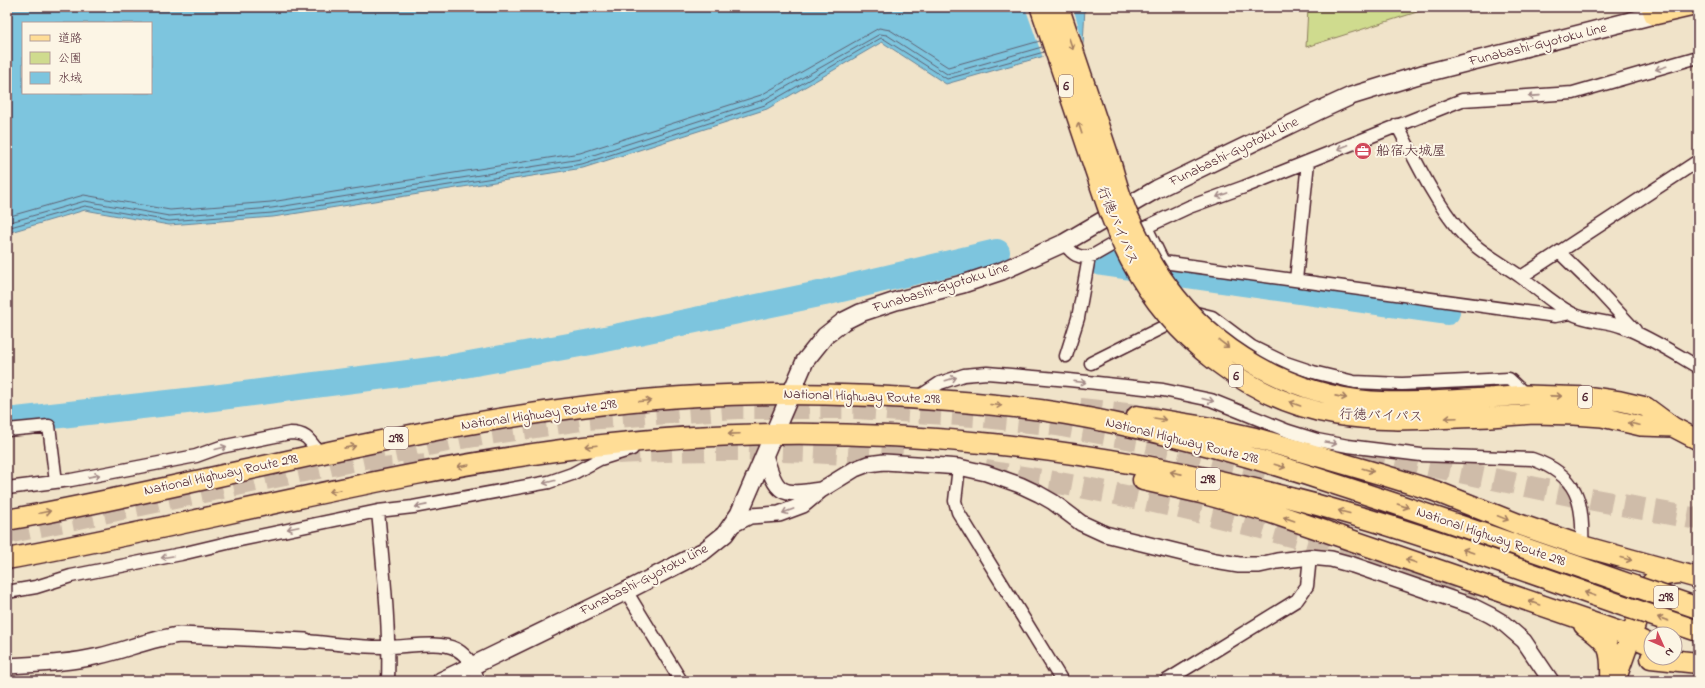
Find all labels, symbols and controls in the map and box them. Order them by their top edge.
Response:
street label: Funabashi-Gyotoku Line [1466,18,1610,73]
legend [22,22,152,94]
text: 道路 [58,30,82,48]
one-way arrow [1068,37,1075,50]
text: 公園 [58,50,82,68]
one-way arrow [1654,65,1667,72]
text: 水域 [58,70,82,88]
road number: 6 [1059,75,1073,97]
one-way arrow [1528,92,1541,99]
street label: Funabashi-Gyotoku Line [1165,111,1303,194]
one-way arrow [1076,121,1083,134]
office icon: 船宿大城屋 [1353,141,1373,161]
place label: 船宿大城屋 [1376,141,1446,162]
one-way arrow [1338,144,1350,152]
street label: 行徳バイパス [1091,183,1143,269]
one-way arrow [1217,191,1229,199]
street label: Funabashi-Gyotoku Line [869,257,1013,320]
one-way arrow [1218,339,1229,348]
road number: 6 [1229,365,1243,387]
one-way arrow [944,375,956,383]
one-way arrow [1073,378,1086,385]
street label: National Highway Route 298 [783,384,941,411]
road number: 6 [1578,386,1592,408]
one-way arrow [1549,392,1562,400]
one-way arrow [1334,393,1347,401]
street label: National Highway Route 298 [460,394,618,437]
one-way arrow [638,397,651,404]
one-way arrow [1201,397,1214,404]
one-way arrow [1288,400,1301,407]
one-way arrow [989,401,1002,409]
street label: 行徳バイパス [1339,404,1423,428]
street label: National Highway Route 298 [1103,412,1261,471]
one-way arrow [1445,414,1458,422]
one-way arrow [1153,415,1166,423]
one-way arrow [1628,420,1641,428]
road number: 298 [384,427,408,449]
one-way arrow [728,431,741,438]
one-way arrow [1324,439,1337,447]
one-way arrow [585,442,598,450]
one-way arrow [344,443,357,451]
one-way arrow [214,444,227,451]
street label: National Highway Route 298 [142,448,300,503]
one-way arrow [456,462,469,470]
one-way arrow [1273,463,1286,470]
one-way arrow [1361,467,1374,474]
one-way arrow [1170,468,1183,476]
road number: 298 [1196,468,1220,490]
one-way arrow [87,471,100,479]
one-way arrow [543,479,556,486]
one-way arrow [329,487,342,495]
one-way arrow [415,502,428,510]
street label: National Highway Route 298 [1413,502,1569,573]
one-way arrow [1397,503,1410,510]
one-way arrow [783,507,795,515]
one-way arrow [38,508,51,516]
one-way arrow [1337,508,1350,516]
one-way arrow [1497,514,1509,522]
one-way arrow [1282,515,1295,522]
one-way arrow [287,525,300,533]
street label: Funabashi-Gyotoku Line [575,538,713,623]
one-way arrow [1462,547,1474,555]
one-way arrow [160,553,173,561]
one-way arrow [1620,556,1633,563]
one-way arrow [1405,557,1418,564]
road number: 298 [1654,586,1678,608]
one-way arrow [1584,590,1597,597]
one-way arrow [1528,599,1541,606]
one-way arrow [1656,615,1669,622]
north arrow [1643,626,1683,666]
text: N [1661,644,1678,661]

